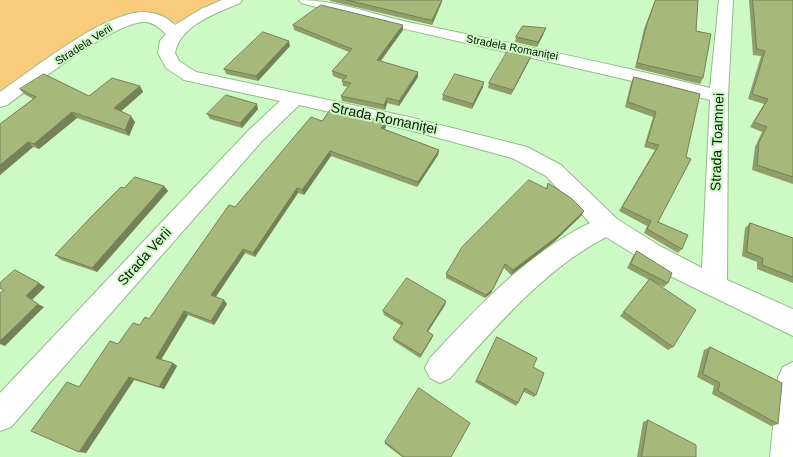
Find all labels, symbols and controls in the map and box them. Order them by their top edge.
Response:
street label: Stradela Verii [53,22,115,68]
street label: Stradela Romaniței [465,33,559,63]
street label: Strada Toamnei [708,93,728,191]
street label: Strada Romaniței [329,100,439,138]
street label: Strada Verii [115,224,175,290]

